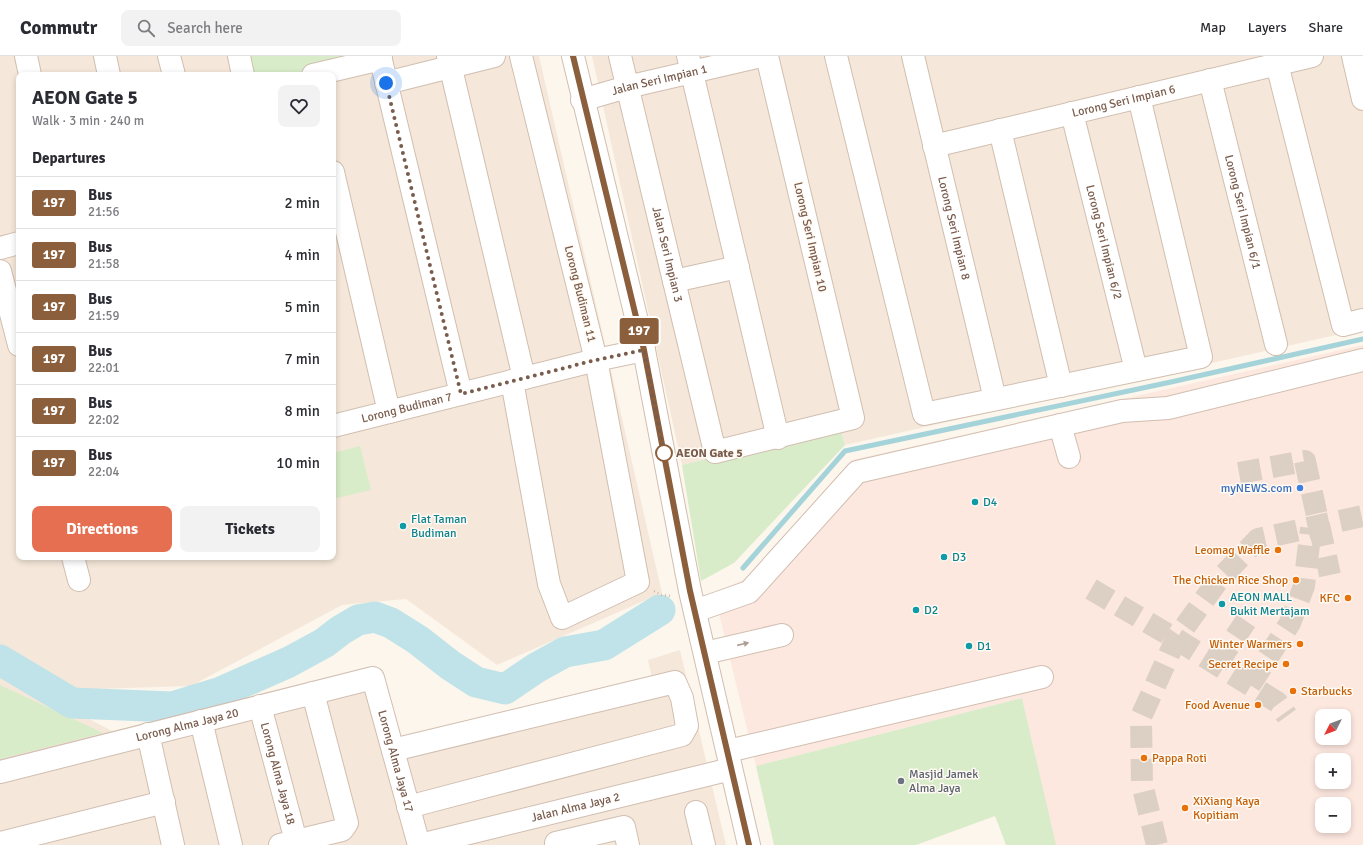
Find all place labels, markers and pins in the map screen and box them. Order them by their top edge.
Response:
marker: AEON Gate 5 [655,444,673,462]
place label: AEON Gate 5 [676,446,743,461]
place label: myNEWS.com [1221,481,1292,496]
marker: myNEWS.com [1295,483,1305,493]
place label: D4 [983,495,998,510]
marker: D4 [970,497,980,507]
place label: Flat Taman Budiman [411,512,467,541]
marker: Flat Taman Budiman [398,521,408,531]
place label: Leomag Waffle [1194,543,1270,558]
marker: Leomag Waffle [1273,545,1283,555]
place label: D3 [952,550,966,565]
marker: D3 [939,552,949,562]
place label: The Chicken Rice Shop [1173,573,1288,588]
marker: The Chicken Rice Shop [1291,575,1301,585]
place label: AEON MALL Bukit Mertajam [1230,590,1309,619]
place label: KFC [1319,591,1340,606]
marker: KFC [1343,593,1353,603]
marker: AEON MALL Bukit Mertajam [1217,599,1227,609]
place label: D2 [924,603,938,618]
marker: D2 [911,605,921,615]
place label: Winter Warmers [1209,637,1292,652]
place label: D1 [977,639,991,654]
marker: Winter Warmers [1295,639,1305,649]
marker: D1 [964,641,974,651]
place label: Secret Recipe [1208,657,1278,672]
marker: Secret Recipe [1281,659,1291,669]
place label: Starbucks [1301,684,1352,699]
marker: Starbucks [1288,686,1298,696]
place label: Food Avenue [1185,698,1250,713]
marker: Food Avenue [1253,700,1263,710]
place label: Pappa Roti [1152,751,1207,766]
marker: Pappa Roti [1139,753,1149,763]
place label: Masjid Jamek Alma Jaya [909,767,978,796]
marker: Masjid Jamek Alma Jaya [896,776,906,786]
place label: XiXiang Kaya Kopitiam [1193,794,1260,823]
marker: XiXiang Kaya Kopitiam [1180,803,1190,813]

